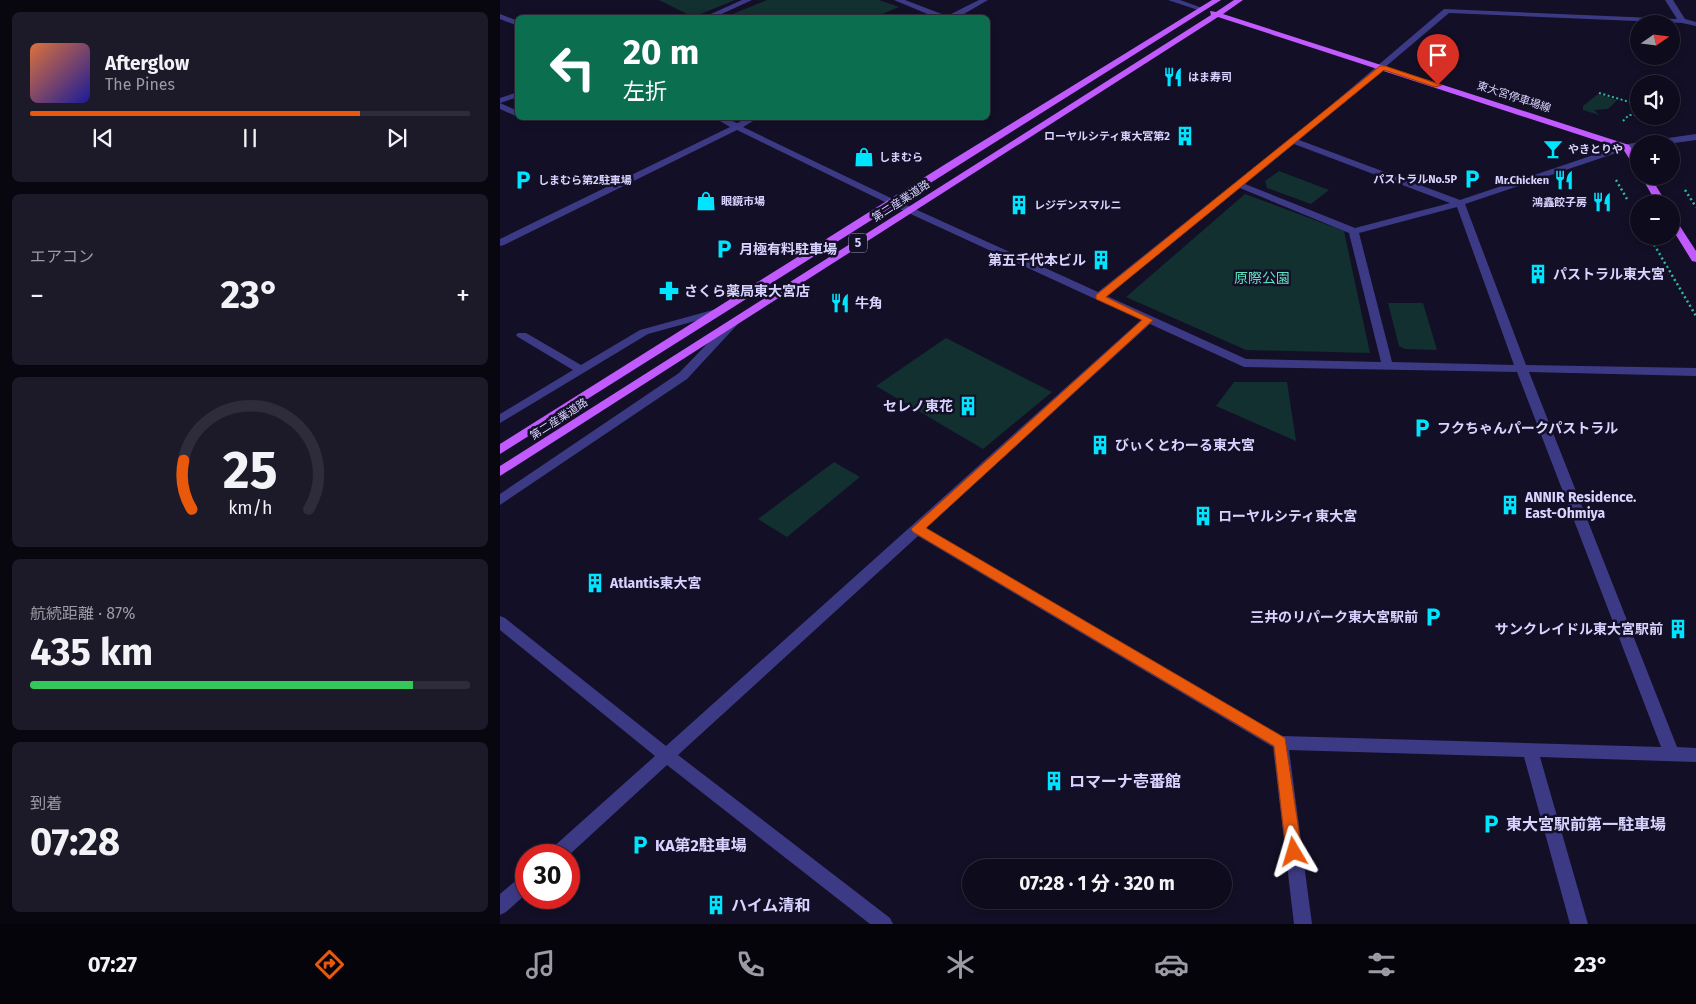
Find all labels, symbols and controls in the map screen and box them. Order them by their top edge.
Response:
north arrow [1630,15,1680,65]
map controls [1630,15,1680,245]
text: 20 m [623,31,699,73]
pin [1417,34,1459,85]
icon: left [540,35,605,100]
icon: arrive [1424,41,1452,69]
text: Afterglow [105,52,189,75]
restaurant icon: はま寿司 [1162,66,1184,88]
place label: はま寿司 [1188,71,1232,84]
text: The Pines [105,75,175,94]
button: sound [1630,75,1680,125]
text: 左折 [623,78,667,105]
street label: 東大宮停車場線 [1475,79,1553,115]
icon: previous [89,124,117,152]
icon: pause [236,124,264,152]
icon: next [383,124,411,152]
building icon: ローヤルシティ東大宮第2 [1174,125,1196,147]
place label: ローヤルシティ東大宮第2 [1044,130,1170,143]
button: + [1630,135,1680,185]
bar icon: やきとりや [1542,138,1564,160]
place label: やきとりや [1568,143,1623,156]
shop icon: しまむら [853,146,875,168]
place label: しまむら [879,151,923,164]
parking icon: パストラルNo.5P [1461,168,1483,190]
parking icon: しまむら第2駐車場 [512,169,534,191]
restaurant icon: Mr.Chicken [1553,169,1575,191]
place label: パストラルNo.5P [1373,173,1457,186]
place label: しまむら第2駐車場 [538,174,632,187]
place label: Mr.Chicken [1495,174,1549,187]
street label: 第二産業道路 [870,178,932,224]
shop icon: 眼鏡市場 [695,190,717,212]
restaurant icon: 鴻鑫餃子房 [1591,191,1613,213]
building icon: レジデンスマルニ [1008,194,1030,216]
place label: 眼鏡市場 [721,195,765,208]
button: − [1630,195,1680,245]
place label: 鴻鑫餃子房 [1532,196,1587,209]
place label: レジデンスマルニ [1034,199,1121,212]
road number: 5 [849,234,867,252]
parking icon: 月極有料駐車場 [713,238,735,260]
place label: 月極有料駐車場 [739,241,837,258]
text: エアコン [30,247,94,266]
building icon: 第五千代本ビル [1090,249,1112,271]
place label: 第五千代本ビル [988,252,1086,269]
building icon: パストラル東大宮 [1527,263,1549,285]
place label: パストラル東大宮 [1553,266,1665,283]
park label: 原際公園 [1234,270,1290,287]
text: 23° [221,272,280,318]
text: − [30,279,44,312]
text: + [456,279,470,312]
pharmacy icon: さくら薬局東大宮店 [658,280,680,302]
place label: さくら薬局東大宮店 [684,283,810,300]
restaurant icon: 牛角 [829,292,851,314]
place label: 牛角 [855,295,883,312]
building icon: セレノ東花 [957,395,979,417]
street label: 第二産業道路 [528,396,590,442]
place label: セレノ東花 [883,398,953,415]
parking icon: フクちゃんパークパストラル [1411,417,1433,439]
place label: フクちゃんパークパストラル [1437,420,1618,437]
building icon: びぃくとわーる東大宮 [1089,434,1111,456]
place label: びぃくとわーる東大宮 [1115,437,1255,454]
text: 25 [223,439,277,502]
place label: ANNIR Residence. East-Ohmiya [1524,489,1636,522]
building icon: ANNIR Residence. East-Ohmiya [1499,494,1521,516]
text: km/h [228,497,272,519]
building icon: ローヤルシティ東大宮 [1192,505,1214,527]
place label: ローヤルシティ東大宮 [1218,508,1357,525]
building icon: Atlantis東大宮 [584,572,606,594]
place label: Atlantis東大宮 [609,575,701,592]
text: 航続距離 · 87% [30,604,135,623]
parking icon: 三井のリパーク東大宮駅前 [1422,606,1444,628]
place label: 三井のリパーク東大宮駅前 [1250,609,1418,626]
building icon: サンクレイドル東大宮駅前 [1667,618,1689,640]
place label: サンクレイドル東大宮駅前 [1495,621,1663,638]
text: 435 km [30,629,153,675]
building icon: ロマーナ壱番館 [1043,770,1065,792]
place label: ロマーナ壱番館 [1069,772,1181,791]
text: 到着 [30,794,62,813]
parking icon: 東大宮駅前第一駐車場 [1480,813,1502,835]
place label: 東大宮駅前第一駐車場 [1506,815,1666,834]
text: 07:28 [30,819,120,865]
position arrow [1267,825,1319,877]
parking icon: KA第2駐車場 [629,834,651,856]
place label: KA第2駐車場 [655,836,747,855]
speed limit sign: 30 [515,844,580,909]
text: 07:28 · 1 分 · 320 m [1019,872,1175,895]
building icon: ハイム清和 [705,894,727,916]
place label: ハイム清和 [731,896,810,915]
icon: directions [312,947,347,982]
icon: music [523,947,558,982]
icon: phone [733,947,768,982]
icon: climate [943,947,978,982]
icon: car [1154,947,1189,982]
icon: filters [1364,947,1399,982]
text: 07:27 [88,951,137,978]
text: 23° [1574,951,1608,978]

